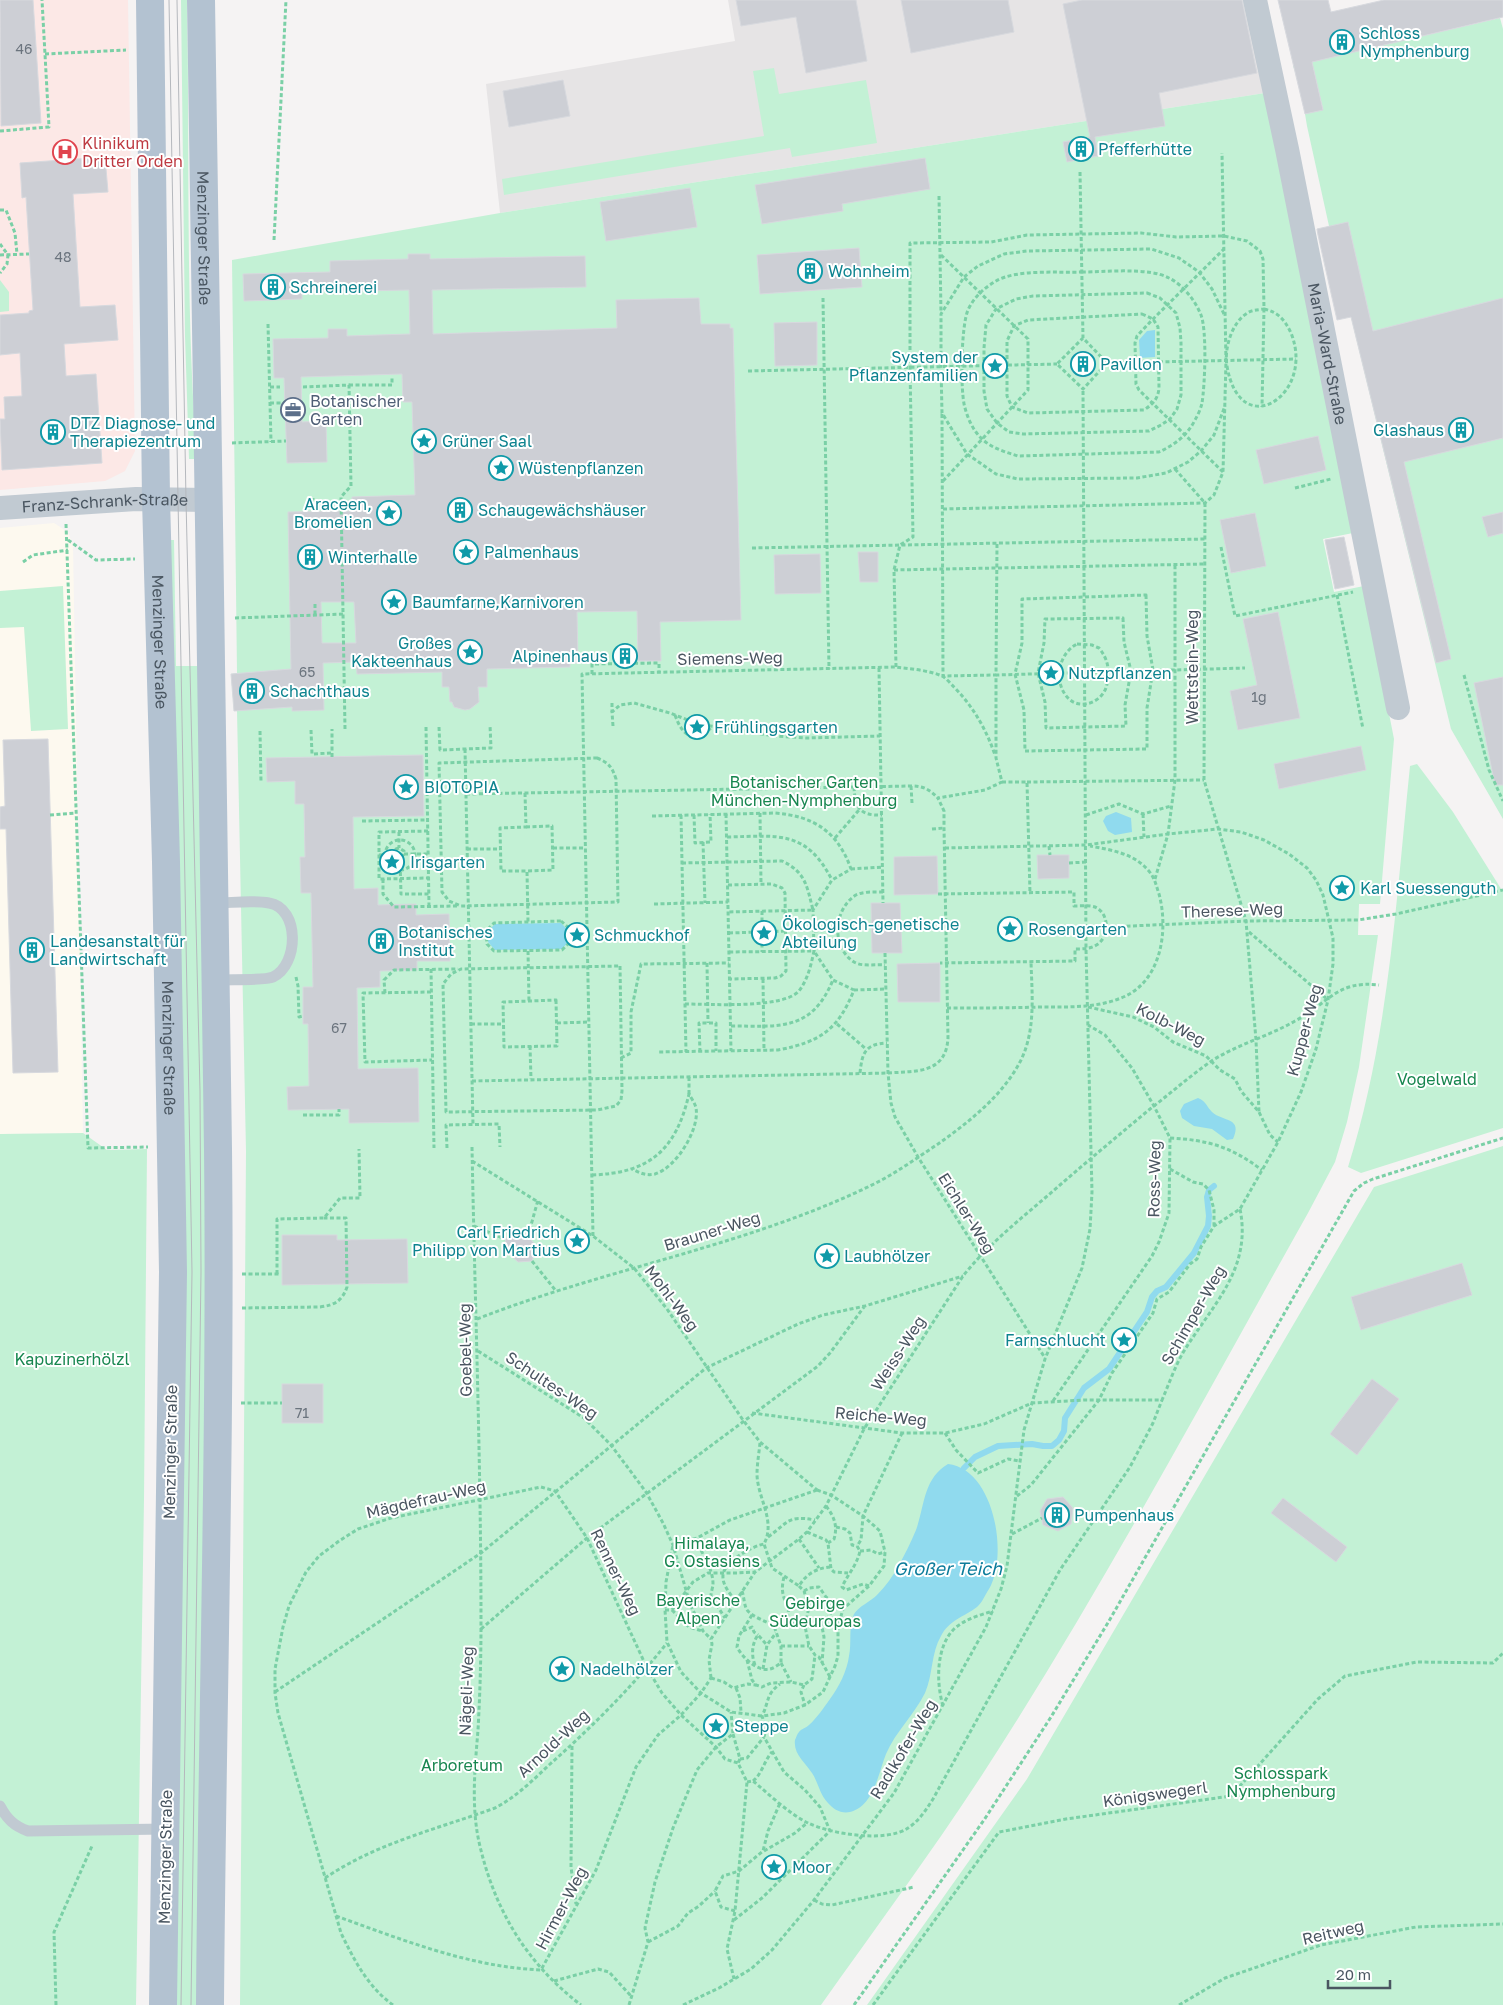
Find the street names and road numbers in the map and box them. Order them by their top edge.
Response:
street label: Menzinger Straße [193,171,215,305]
street label: Maria-Ward-Straße [1304,281,1351,426]
street label: Franz-Schrank-Straße [21,489,188,517]
street label: Menzinger Straße [148,574,172,709]
street label: Wettstein-Weg [1182,610,1202,724]
street label: Siemens-Weg [677,647,783,669]
street label: Therese-Weg [1181,898,1283,922]
street label: Menzinger Straße [158,980,180,1115]
street label: Kupper-Weg [1282,982,1326,1078]
street label: Kolb-Weg [1133,998,1209,1050]
street label: Ross-Weg [1143,1140,1165,1218]
street label: Eichler-Weg [934,1169,1000,1257]
street label: Brauner-Weg [661,1207,763,1255]
street label: Mohl-Weg [641,1261,703,1335]
street label: Schimper-Weg [1156,1262,1230,1368]
street label: Goebel-Weg [454,1303,476,1397]
street label: Weiss-Weg [866,1312,930,1394]
street label: Schultes-Weg [502,1347,602,1423]
street label: Menzinger Straße [159,1385,181,1519]
street label: Reiche-Weg [834,1402,928,1430]
street label: Mägdefrau-Weg [364,1476,488,1522]
street label: Renner-Weg [586,1525,646,1619]
street label: Nägeli-Weg [454,1646,478,1736]
street label: Radlkofer-Weg [865,1695,941,1803]
street label: Arnold-Weg [513,1705,593,1781]
street label: Königswegerl [1101,1777,1209,1811]
street label: Menzinger Straße [154,1790,176,1924]
street label: Hirmer-Weg [531,1863,591,1953]
street label: Reitweg [1300,1915,1366,1949]

